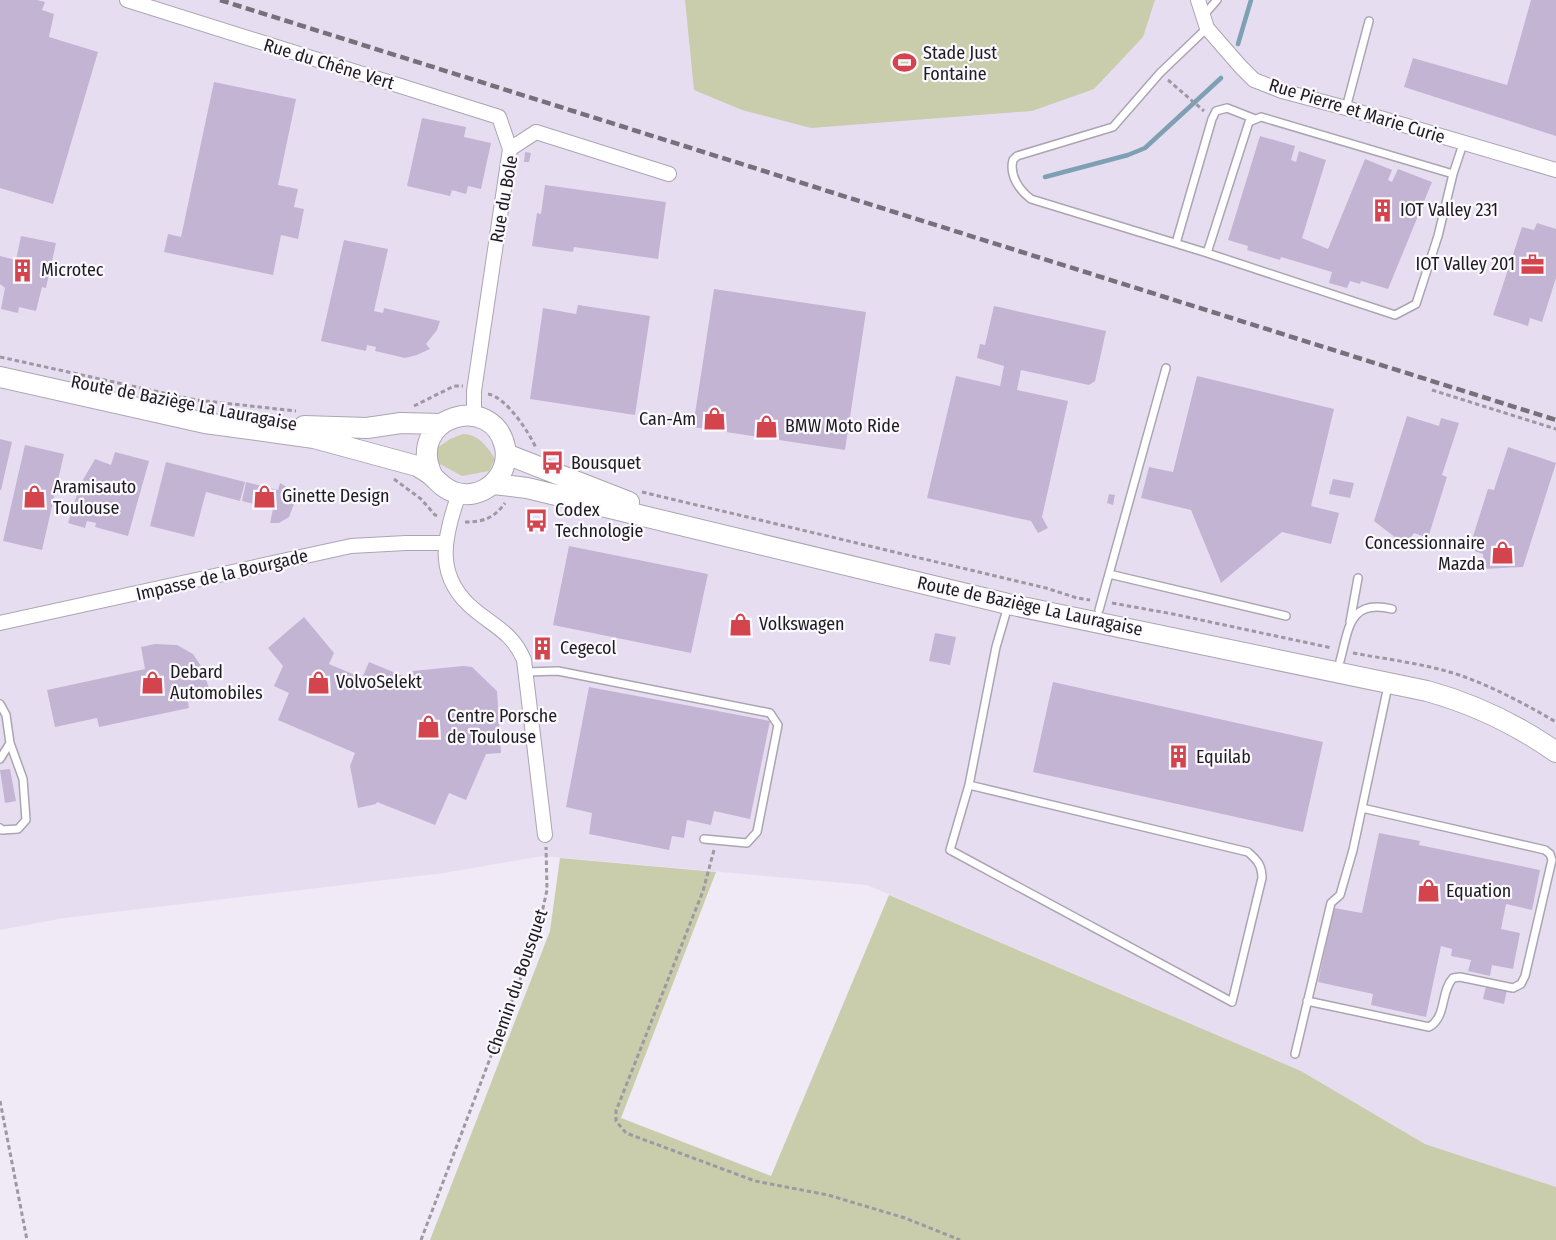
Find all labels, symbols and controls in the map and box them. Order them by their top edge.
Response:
street label: Rue du Chêne Vert [261,34,397,94]
place label: Stade Just Fontaine [923,42,997,85]
sports icon: Stade Just Fontaine [892,50,918,76]
street label: Rue Pierre et Marie Curie [1266,74,1448,148]
street label: Rue du Bole [485,153,523,244]
building icon: IOT Valley 231 [1369,197,1395,223]
place label: IOT Valley 231 [1400,199,1498,221]
office icon: IOT Valley 201 [1520,251,1546,277]
place label: IOT Valley 201 [1416,253,1515,275]
building icon: Microtec [10,257,36,283]
place label: Microtec [41,259,104,281]
street label: Route de Baziège La Lauragaise [69,370,299,436]
shop icon: Can-Am [701,406,727,432]
place label: Can-Am [639,408,696,430]
shop icon: BMW Moto Ride [754,413,780,439]
place label: BMW Moto Ride [785,415,900,437]
bus stop icon: Bousquet [540,450,566,476]
place label: Bousquet [571,452,641,474]
place label: Aramisauto Toulouse [53,476,136,519]
shop icon: Ginette Design [251,483,277,509]
shop icon: Aramisauto Toulouse [22,484,48,510]
place label: Ginette Design [282,485,389,507]
place label: Codex Technologie [555,499,644,542]
bus stop icon: Codex Technologie [524,507,550,533]
place label: Concessionnaire Mazda [1365,532,1485,575]
shop icon: Concessionnaire Mazda [1490,540,1516,566]
street label: Impasse de la Bourgade [134,544,310,605]
street label: Route de Baziège La Lauragaise [915,571,1145,641]
shop icon: Volkswagen [728,611,754,637]
place label: Volkswagen [759,613,845,635]
building icon: Cegecol [529,635,555,661]
place label: Cegecol [560,637,617,659]
place label: Debard Automobiles [170,661,263,704]
shop icon: Debard Automobiles [139,669,165,695]
shop icon: VolvoSelekt [305,669,331,695]
place label: VolvoSelekt [336,671,422,693]
place label: Centre Porsche de Toulouse [447,705,557,748]
shop icon: Centre Porsche de Toulouse [416,713,442,739]
building icon: Equilab [1165,744,1191,770]
place label: Equilab [1196,746,1251,768]
shop icon: Equation [1415,878,1441,904]
place label: Equation [1446,880,1511,902]
street label: Chemin du Bousquet [482,906,552,1058]

